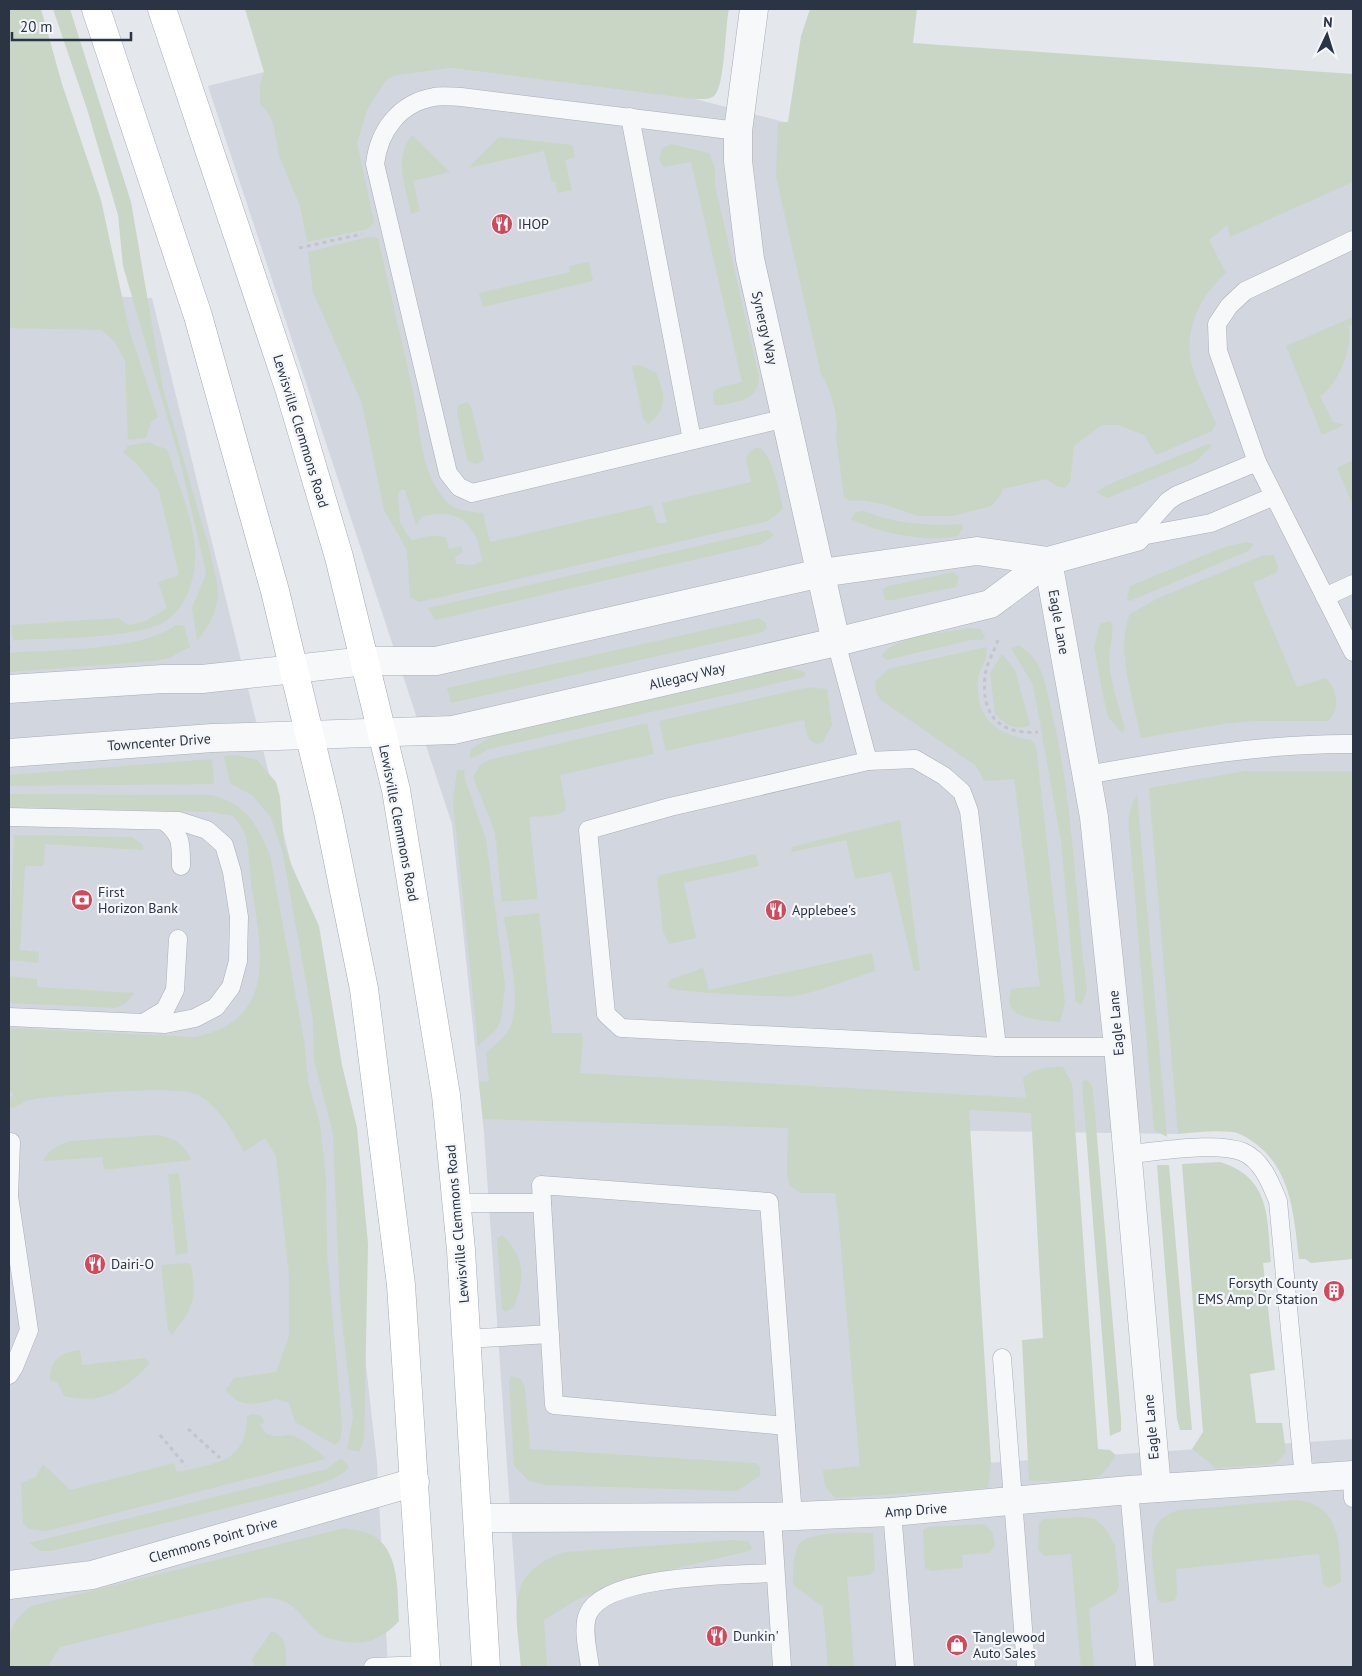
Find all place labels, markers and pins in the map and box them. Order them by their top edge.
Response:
restaurant icon: IHOP [490,212,514,236]
place label: IHOP [518,215,549,233]
place label: First Horizon Bank [98,883,178,917]
bank icon: First Horizon Bank [70,888,94,912]
restaurant icon: Applebee's [764,898,788,922]
place label: Applebee's [792,901,856,919]
restaurant icon: Dairi-O [83,1252,107,1276]
place label: Dairi-O [111,1255,154,1273]
place label: Forsyth County EMS Amp Dr Station [1197,1274,1318,1308]
building icon: Forsyth County EMS Amp Dr Station [1322,1279,1346,1303]
restaurant icon: Dunkin' [705,1624,729,1648]
place label: Dunkin' [733,1627,779,1645]
place label: Tanglewood Auto Sales [973,1628,1045,1662]
shop icon: Tanglewood Auto Sales [945,1633,969,1657]

